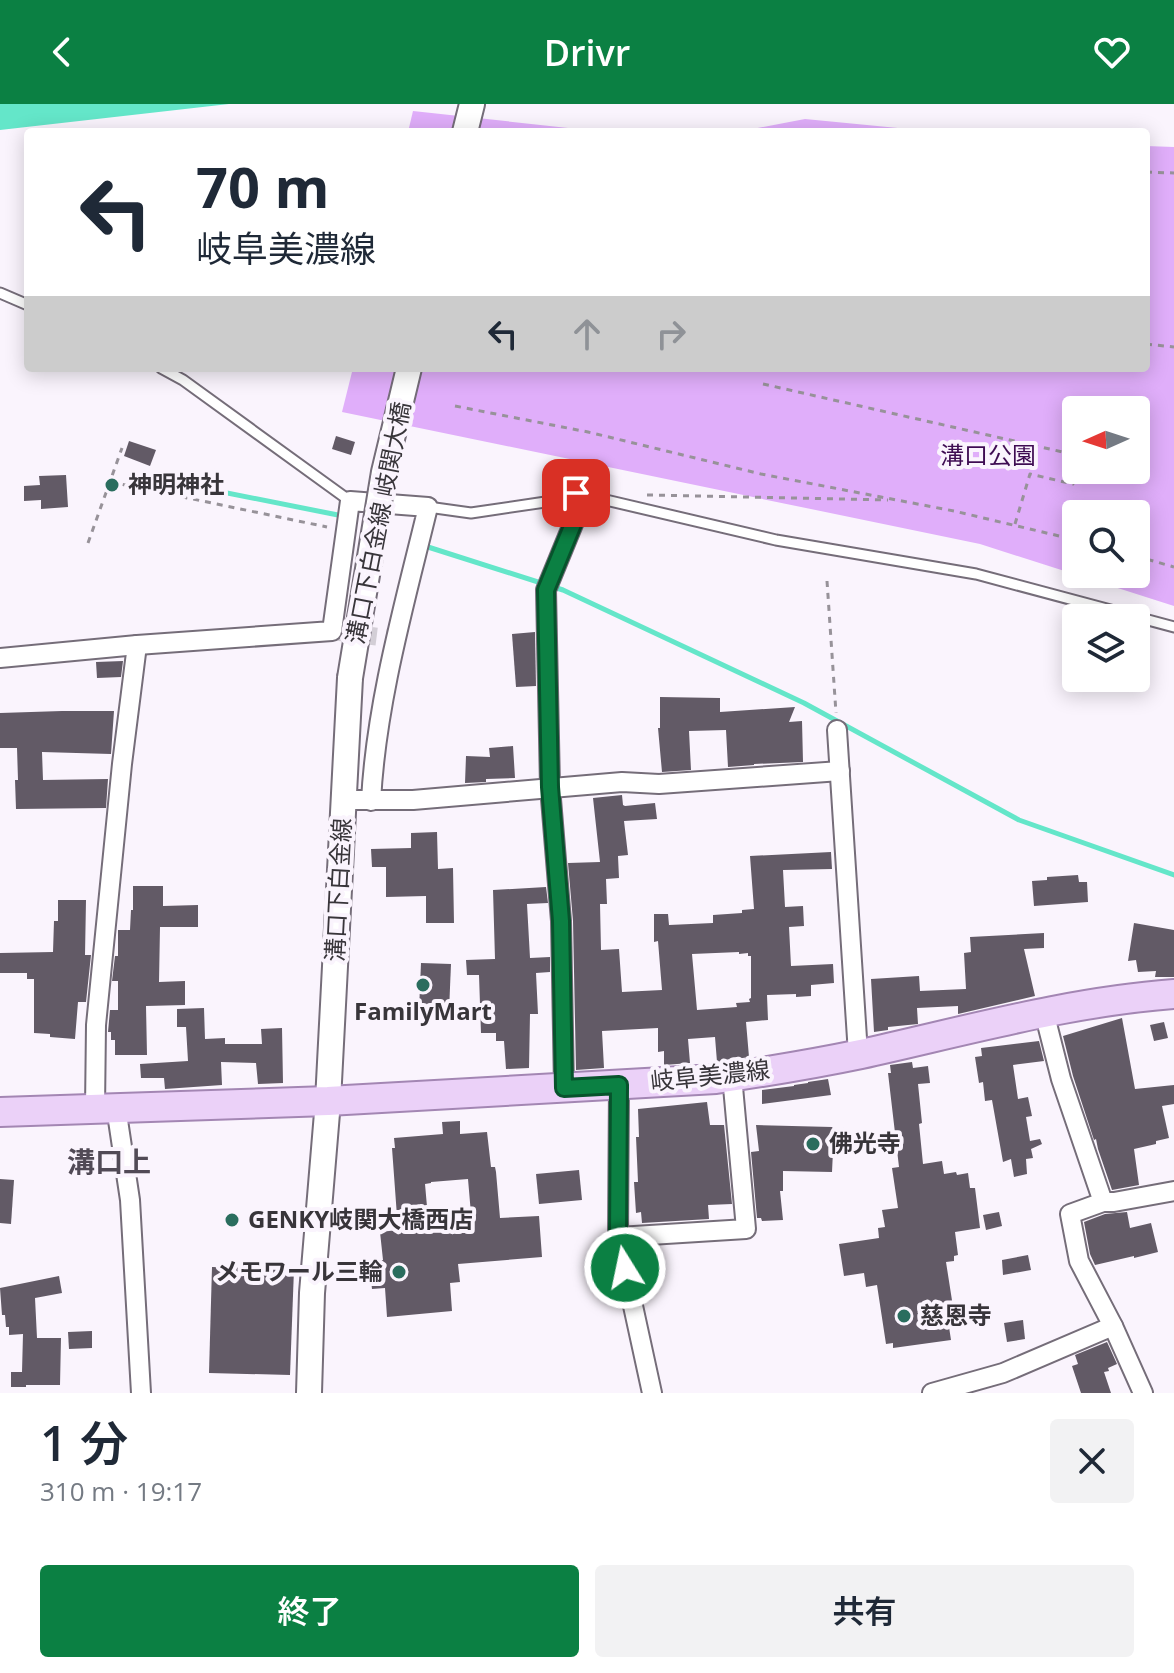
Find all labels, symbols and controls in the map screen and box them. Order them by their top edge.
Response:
text: Drivr [544,28,630,77]
icon: back [40,30,84,74]
icon: heart [1090,30,1134,74]
text: 70 m [196,148,330,224]
icon: left [64,160,168,264]
text: 岐阜美濃線 [196,224,376,273]
icon: left [481,312,525,356]
icon: ahead [565,312,609,356]
icon: right [649,312,693,356]
north arrow [1062,396,1150,484]
map controls [1062,396,1150,692]
street label: 溝口下白金線 岐関大橋 [338,399,417,647]
park label: 溝口公園 [940,438,1036,471]
pin [542,459,610,527]
place label: 神明神社 [128,467,224,500]
icon: arrive [554,471,598,515]
marker: 神明神社 [103,476,121,494]
button: search [1062,500,1150,588]
button: layers [1062,604,1150,692]
street label: 溝口下白金線 [317,817,358,963]
marker: FamilyMart [414,976,432,994]
place label: FamilyMart [354,994,492,1027]
street label: 岐阜美濃線 [648,1052,771,1097]
place label: 佛光寺 [829,1126,901,1159]
marker: 佛光寺 [804,1135,822,1153]
district label: 溝口上 [67,1142,151,1180]
place label: GENKY岐関大橋西店 [248,1202,473,1235]
marker: GENKY岐関大橋西店 [223,1211,241,1229]
position arrow [583,1226,667,1310]
place label: メモワール三輪 [215,1254,383,1287]
marker: メモワール三輪 [390,1263,408,1281]
place label: 慈恩寺 [920,1298,992,1331]
marker: 慈恩寺 [895,1307,913,1325]
text: 1 分 [40,1410,128,1475]
button: close [1050,1419,1134,1503]
text: 310 m · 19:17 [40,1473,202,1509]
button: 終了 [40,1565,579,1657]
button: 共有 [595,1565,1134,1657]

